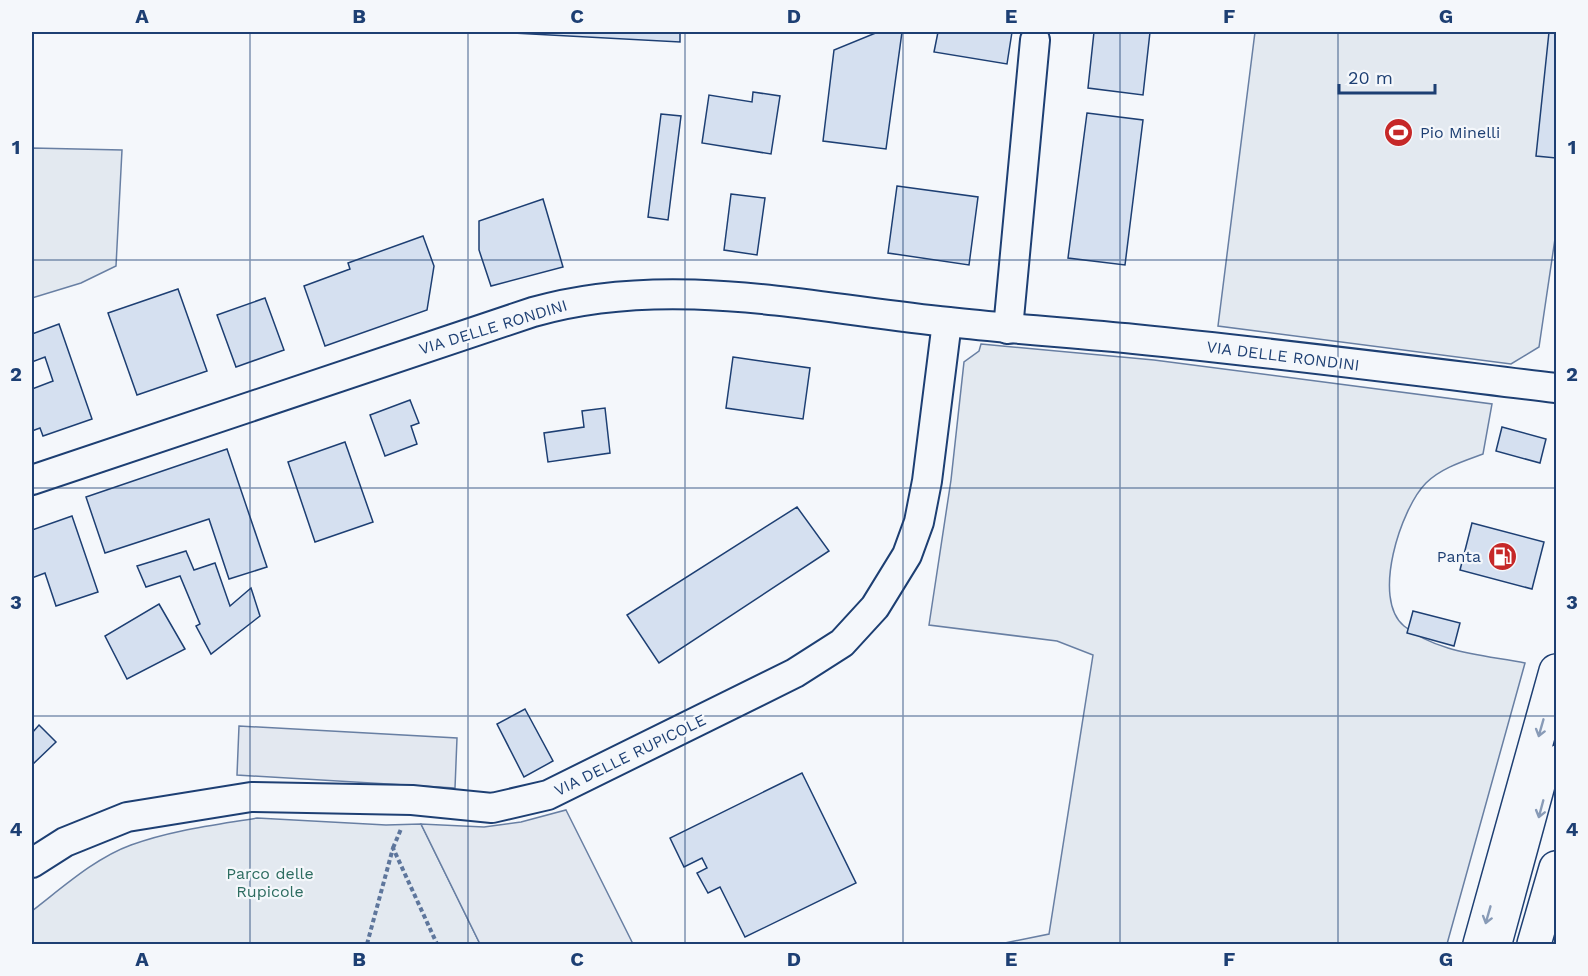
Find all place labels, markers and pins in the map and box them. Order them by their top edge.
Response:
sports icon: Pio Minelli [1383,116,1415,148]
place label: Pio Minelli [1420,123,1500,142]
fuel station icon: Panta [1486,540,1518,572]
place label: Panta [1437,547,1481,566]

